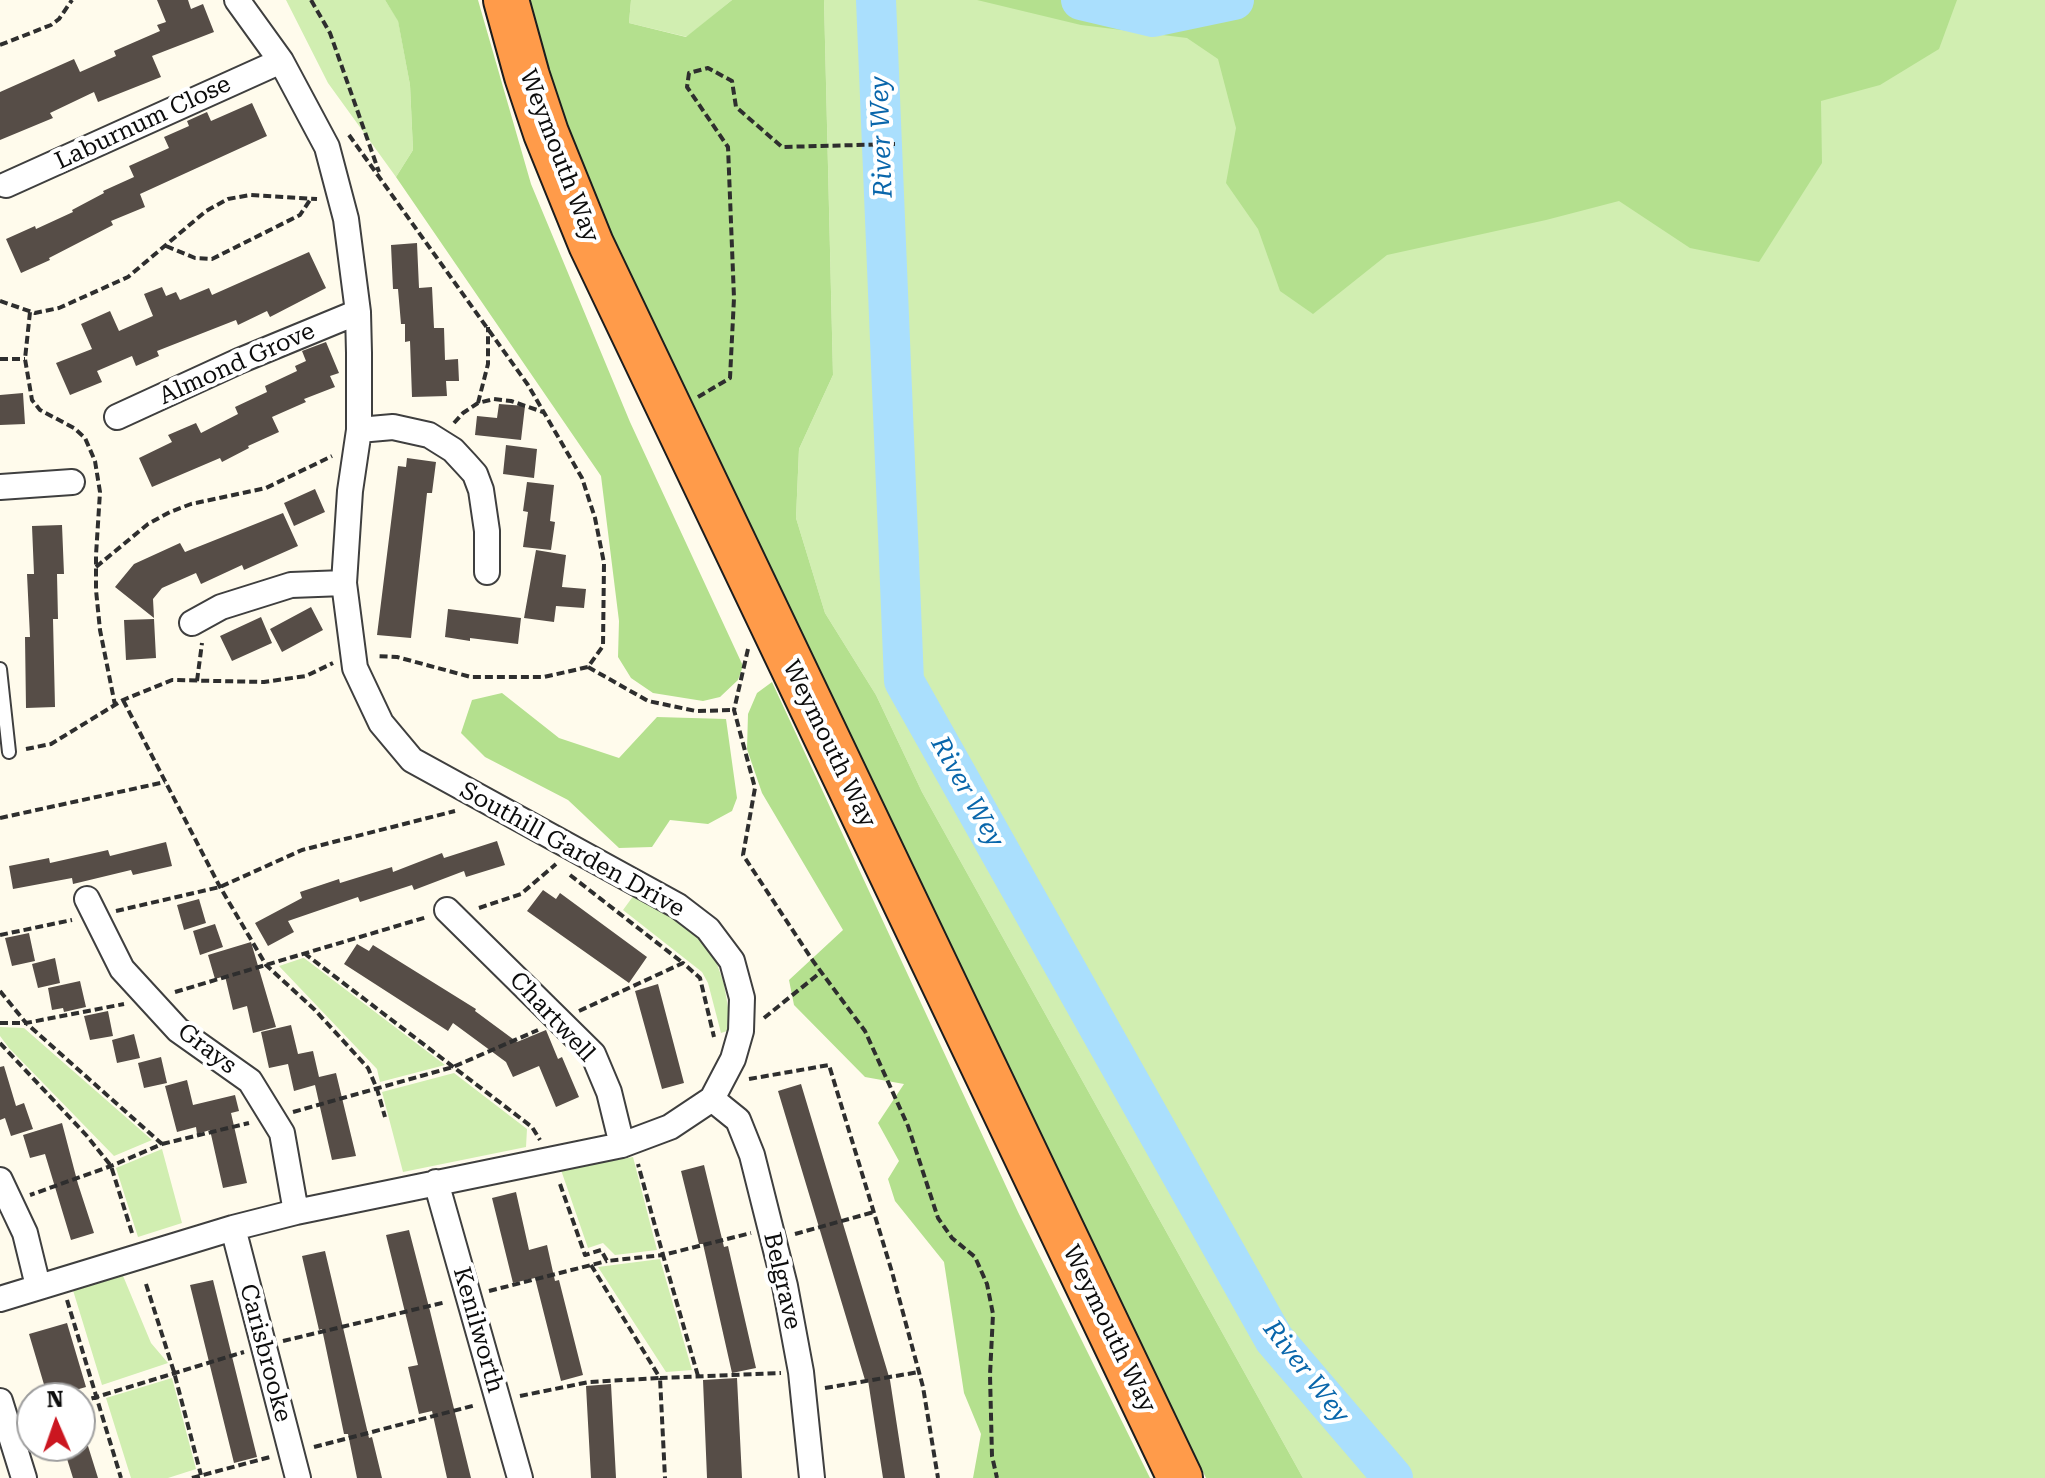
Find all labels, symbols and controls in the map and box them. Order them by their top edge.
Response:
street label: Weymouth Way [513,66,605,246]
street label: Laburnum Close [51,70,235,176]
water label: River Wey [864,76,900,198]
street label: Almond Grove [155,317,319,411]
street label: Weymouth Way [776,656,882,832]
water label: River Wey [924,731,1010,853]
street label: Southill Garden Drive [455,776,689,924]
street label: Chartwell [503,966,601,1068]
street label: Grays [172,1018,242,1080]
street label: Belgrave [757,1230,807,1332]
street label: Weymouth Way [1056,1241,1162,1417]
street label: Kenilworth [446,1264,510,1396]
street label: Carisbrooke [233,1281,297,1425]
water label: River Wey [1256,1314,1356,1430]
north arrow [16,1382,96,1462]
text: N [46,1387,64,1412]

